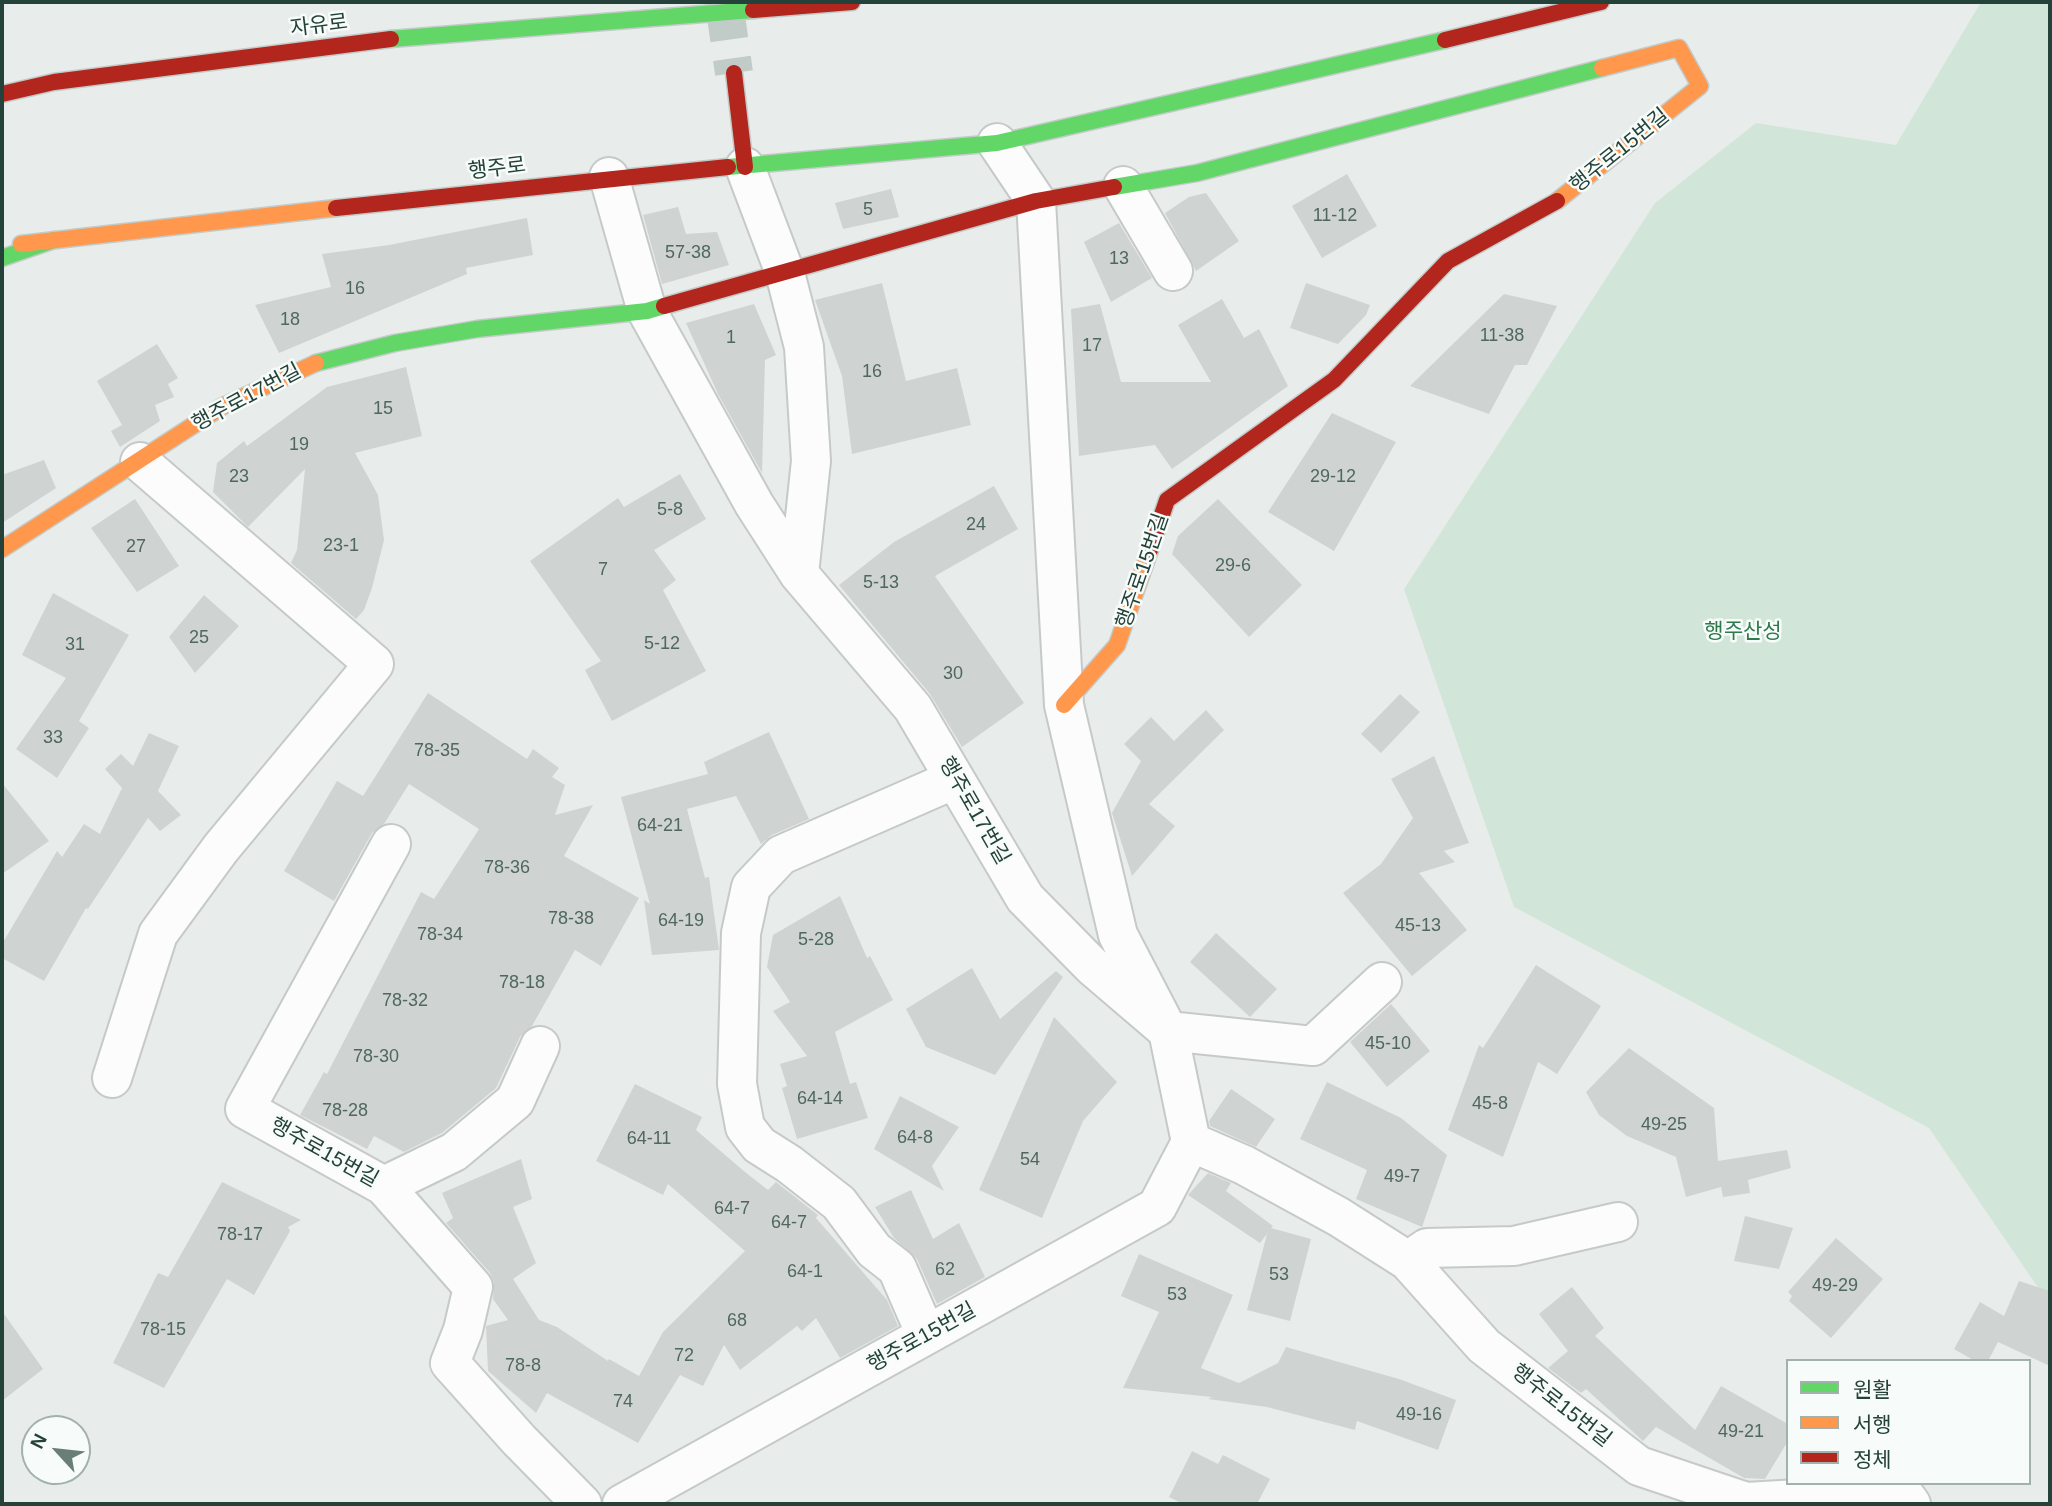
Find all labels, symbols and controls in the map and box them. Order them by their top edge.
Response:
street label: 자유로 [289,10,349,42]
street label: 행주로15번길 [1565,103,1675,199]
street label: 행주로 [467,153,527,185]
house number: 5 [863,199,873,221]
house number: 11-12 [1313,205,1357,227]
house number: 57-38 [665,242,711,264]
house number: 13 [1109,248,1129,270]
house number: 16 [345,278,365,300]
house number: 18 [280,309,300,331]
house number: 11-38 [1480,325,1524,347]
house number: 1 [726,327,736,349]
house number: 17 [1082,335,1102,357]
street label: 행주로17번길 [188,359,306,437]
house number: 16 [862,361,882,383]
house number: 15 [373,398,393,420]
house number: 19 [289,434,309,456]
house number: 23 [229,466,249,488]
house number: 29-12 [1310,466,1356,488]
house number: 5-8 [657,499,683,521]
street label: 행주로15번길 [1112,510,1174,632]
house number: 24 [966,514,986,536]
house number: 23-1 [323,535,359,557]
house number: 27 [126,536,146,558]
house number: 29-6 [1215,555,1251,577]
house number: 7 [598,559,608,581]
house number: 5-13 [863,572,899,594]
park label: 행주산성 [1704,619,1782,645]
house number: 25 [189,627,209,649]
house number: 5-12 [644,633,680,655]
house number: 31 [65,634,85,656]
house number: 30 [943,663,963,685]
house number: 33 [43,727,63,749]
house number: 78-35 [414,740,460,762]
street label: 행주로17번길 [933,753,1015,869]
house number: 64-21 [637,815,683,837]
house number: 78-36 [484,857,530,879]
house number: 78-38 [548,908,594,930]
house number: 64-19 [658,910,704,932]
house number: 45-13 [1395,915,1441,937]
house number: 78-34 [417,924,463,946]
house number: 5-28 [798,929,834,951]
house number: 78-18 [499,972,545,994]
house number: 78-32 [382,990,428,1012]
house number: 45-10 [1365,1033,1411,1055]
house number: 78-30 [353,1046,399,1068]
house number: 64-14 [797,1088,843,1110]
house number: 45-8 [1472,1093,1508,1115]
house number: 78-28 [322,1100,368,1122]
street label: 행주로15번길 [265,1113,383,1193]
house number: 49-25 [1641,1114,1687,1136]
house number: 64-8 [897,1127,933,1149]
house number: 64-11 [627,1128,671,1150]
house number: 54 [1020,1149,1040,1171]
house number: 49-7 [1384,1166,1420,1188]
house number: 64-7 [714,1198,750,1220]
house number: 64-7 [771,1212,807,1234]
house number: 78-17 [217,1224,263,1246]
house number: 62 [935,1259,955,1281]
house number: 64-1 [787,1261,823,1283]
house number: 53 [1269,1264,1289,1286]
house number: 49-29 [1812,1275,1858,1297]
house number: 53 [1167,1284,1187,1306]
street label: 행주로15번길 [863,1298,981,1378]
house number: 68 [727,1310,747,1332]
house number: 78-15 [140,1319,186,1341]
house number: 72 [674,1345,694,1367]
house number: 78-8 [505,1355,541,1377]
street label: 행주로15번길 [1506,1359,1616,1453]
legend [1786,1359,2031,1485]
text: 원활 [1853,1378,1892,1401]
house number: 74 [613,1391,633,1413]
house number: 49-16 [1396,1404,1442,1426]
text: 서행 [1853,1413,1892,1436]
north arrow [21,1415,91,1485]
house number: 49-21 [1718,1421,1764,1443]
text: N [26,1430,51,1452]
text: 정체 [1853,1448,1892,1471]

